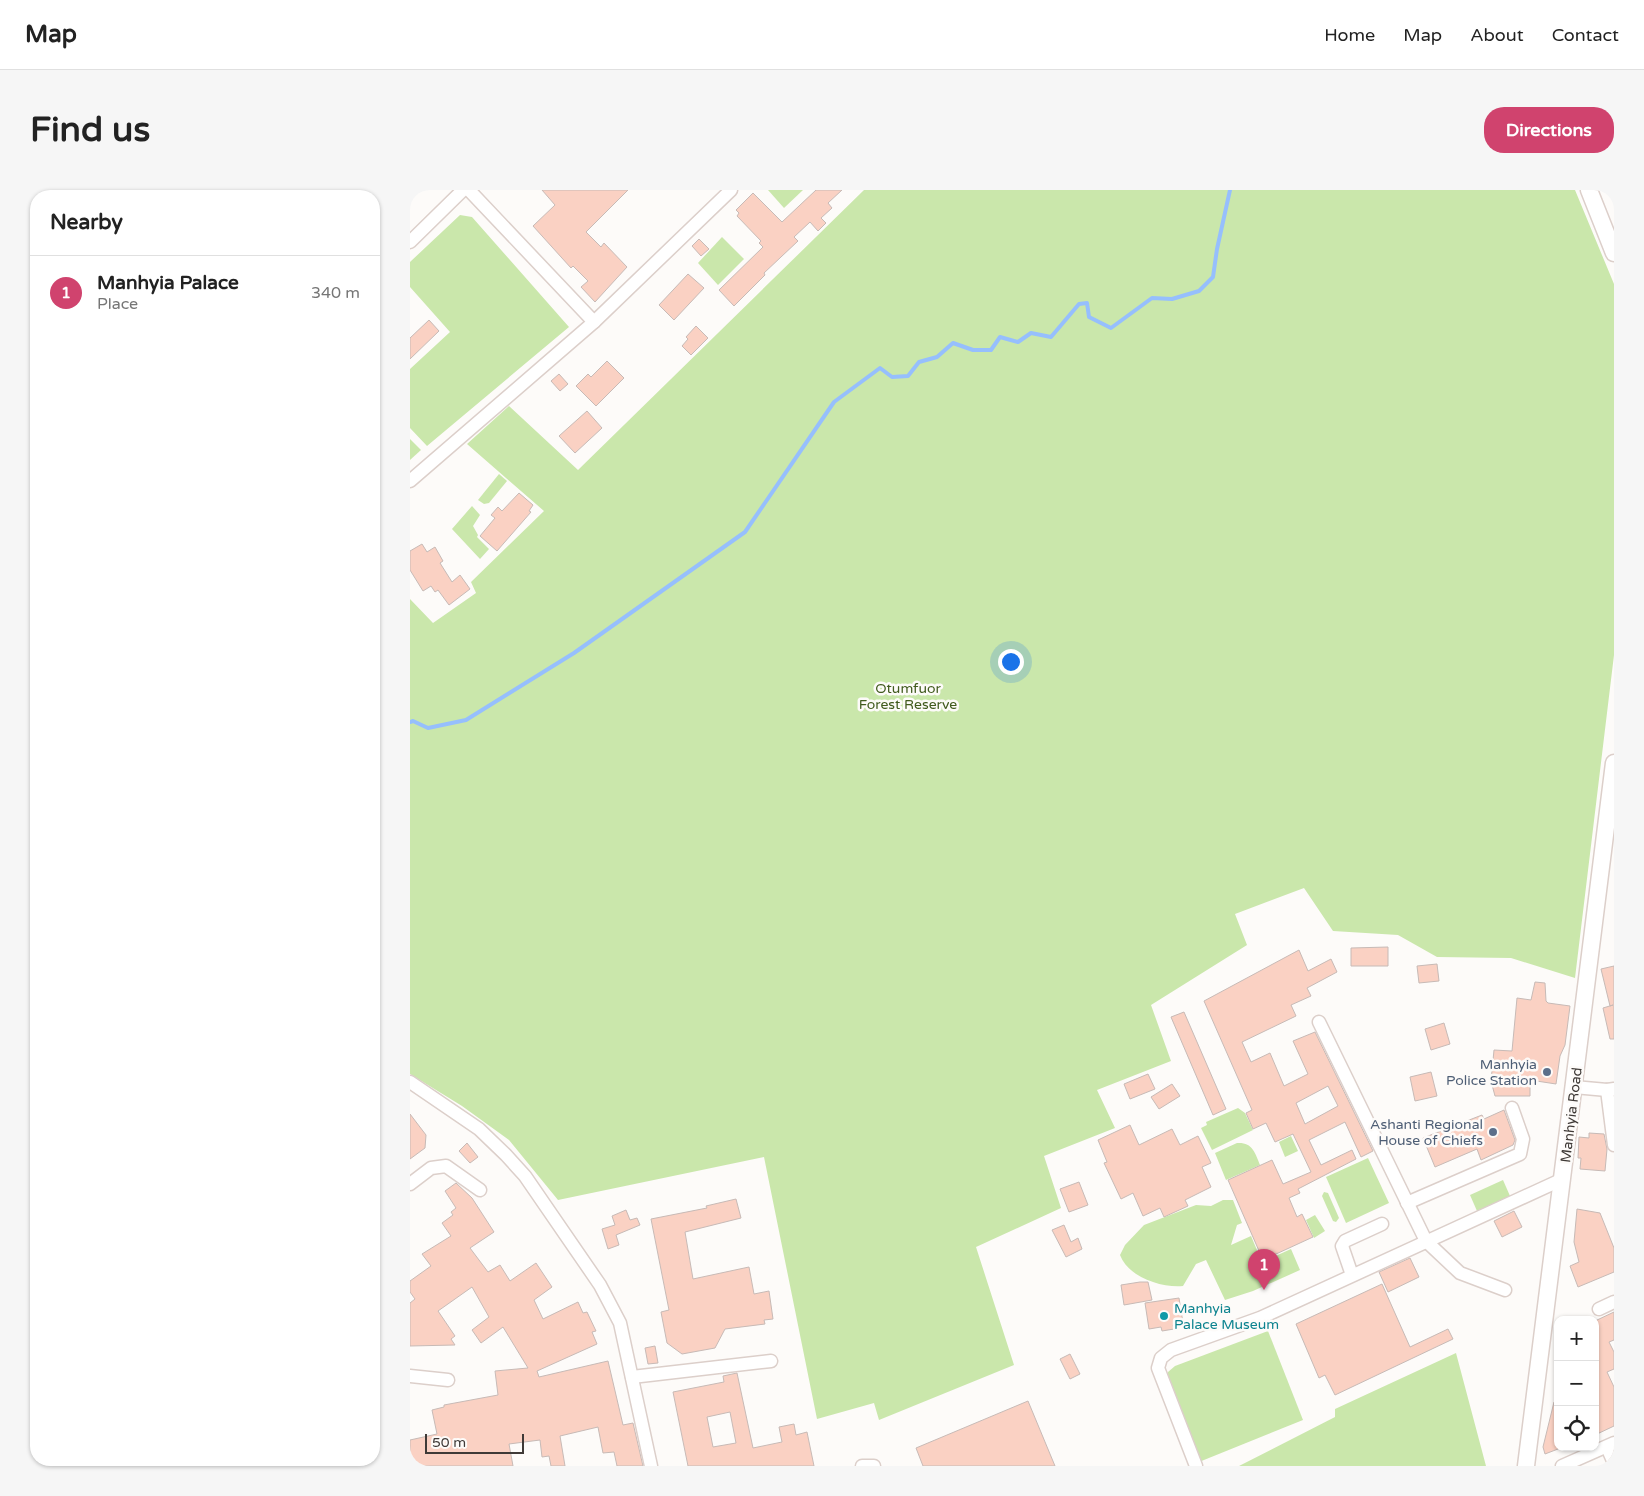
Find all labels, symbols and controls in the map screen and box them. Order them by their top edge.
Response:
text: Map [25,20,77,49]
text: Home [1324,24,1375,46]
text: Map [1403,24,1442,46]
text: About [1470,24,1524,46]
text: Contact [1552,24,1619,46]
button: Directions [1484,107,1614,153]
text: Find us [30,109,150,151]
text: Nearby [50,210,123,235]
text: Manhyia Palace [97,272,239,294]
text: 1 [61,283,71,303]
text: 340 m [311,283,360,303]
text: Place [97,294,138,314]
your location [998,649,1024,675]
park label: Otumfuor Forest Reserve [859,680,957,713]
place label: Manhyia Police Station [1446,1056,1537,1089]
marker: Manhyia Police Station [1541,1066,1553,1078]
street label: Manhyia Road [1557,1066,1586,1164]
place label: Ashanti Regional House of Chiefs [1370,1116,1483,1149]
marker: Ashanti Regional House of Chiefs [1487,1126,1499,1138]
pin: 1 [1248,1249,1280,1290]
place label: Manhyia Palace Museum [1174,1300,1279,1333]
marker: Manhyia Palace Museum [1158,1310,1170,1322]
map controls [1554,1316,1599,1451]
button: + [1554,1316,1599,1361]
button: − [1554,1361,1599,1406]
button: locate [1554,1406,1599,1451]
scale bar [425,1431,524,1454]
text: 50 m [432,1434,466,1451]

